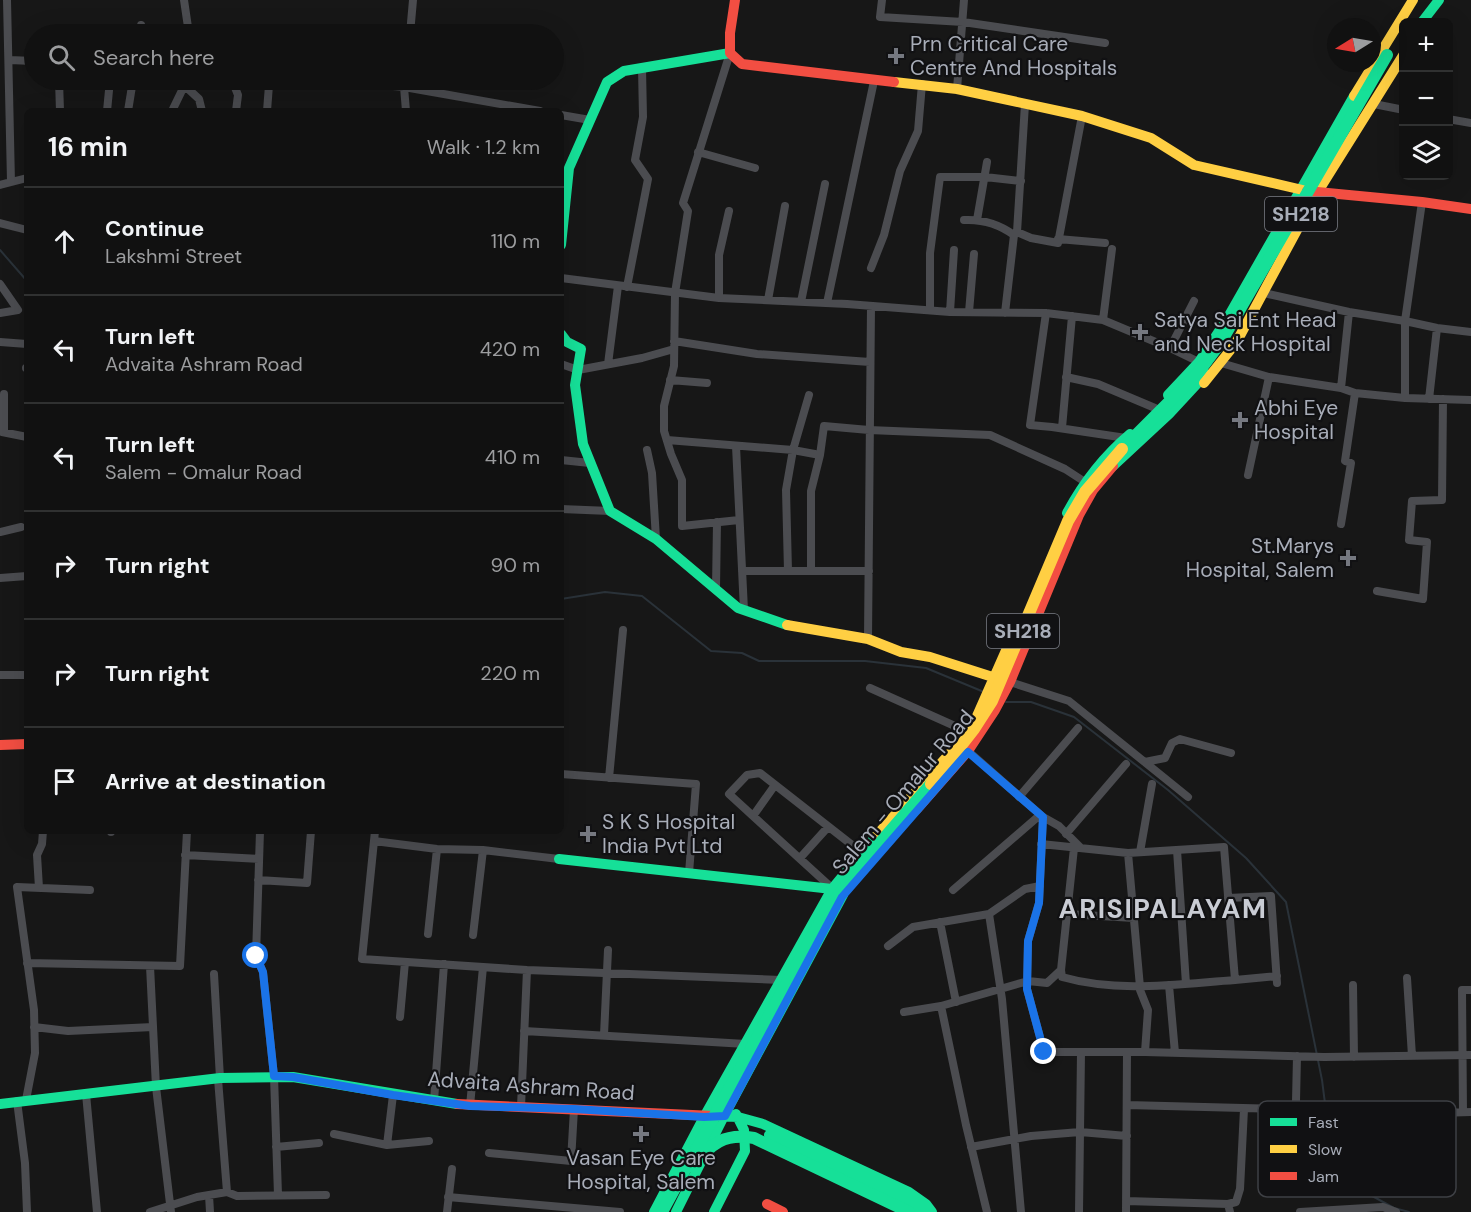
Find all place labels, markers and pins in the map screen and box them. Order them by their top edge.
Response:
place label: Prn Critical Care Centre And Hospitals [910,30,1117,82]
marker: Prn Critical Care Centre And Hospitals [887,47,905,65]
place label: Satya Sai Ent Head and Neck Hospital [1154,306,1336,358]
marker: Satya Sai Ent Head and Neck Hospital [1131,323,1149,341]
place label: Abhi Eye Hospital [1254,394,1338,446]
marker: Abhi Eye Hospital [1231,411,1249,429]
place label: St.Marys Hospital, Salem [1186,532,1334,584]
marker: St.Marys Hospital, Salem [1339,549,1357,567]
place label: S K S Hospital India Pvt Ltd [602,808,735,860]
marker: S K S Hospital India Pvt Ltd [579,825,597,843]
marker: Vasan Eye Care Hospital, Salem [632,1125,650,1143]
place label: Vasan Eye Care Hospital, Salem [566,1144,716,1196]

